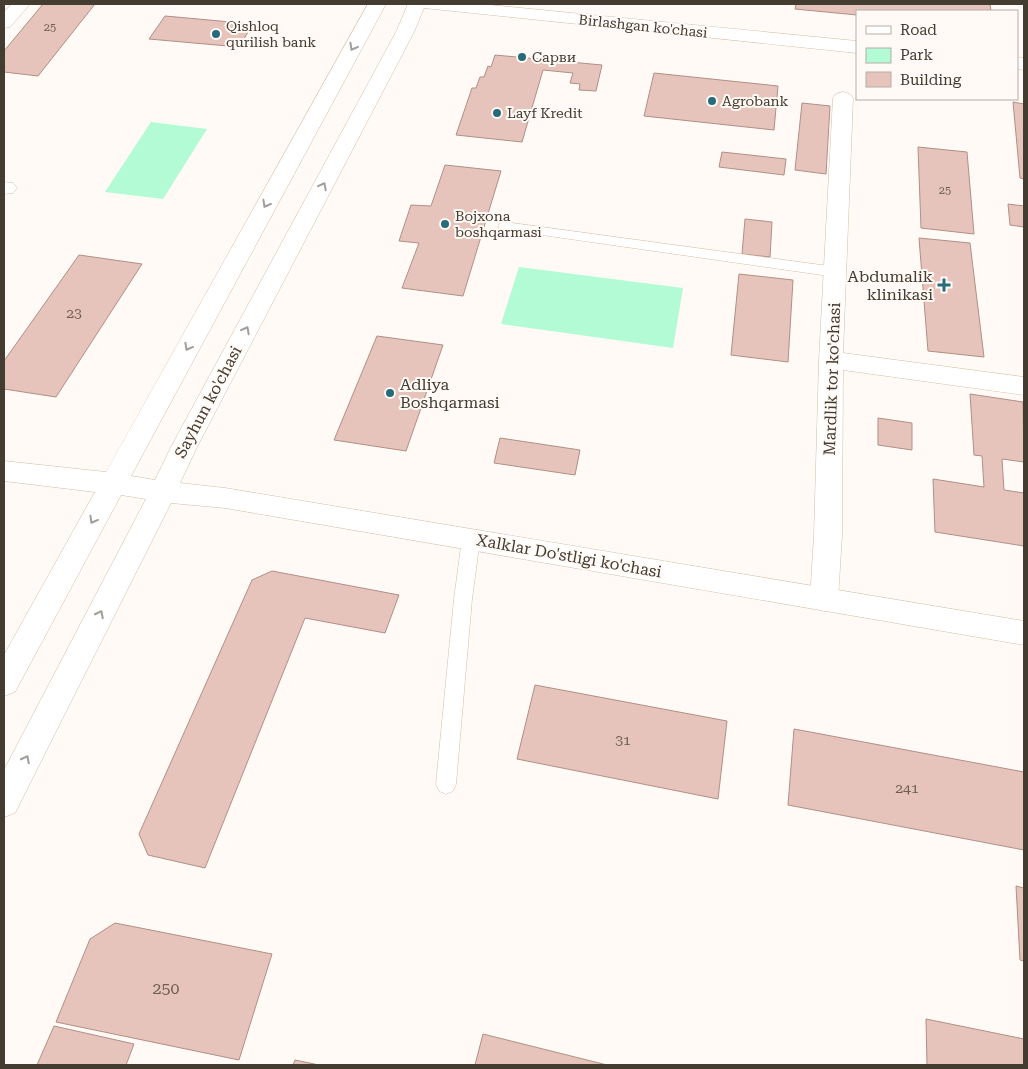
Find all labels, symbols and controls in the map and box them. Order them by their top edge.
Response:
legend [856,10,1018,100]
street label: Birlashgan ko'chasi [578,11,709,41]
place label: Qishloq qurilish bank [226,18,316,50]
house number: 25 [44,21,56,34]
text: Road [900,21,937,39]
marker: Qishloq qurilish bank [210,28,222,40]
one-way arrow [349,41,359,50]
text: Park [900,46,934,64]
place label: Сарви [532,49,576,65]
marker: Сарви [516,51,528,63]
text: Building [900,71,962,89]
place label: Agrobank [722,93,788,109]
marker: Agrobank [706,95,718,107]
place label: Layf Kredit [507,105,583,121]
marker: Layf Kredit [491,107,503,119]
one-way arrow [317,182,327,191]
house number: 25 [939,184,951,197]
one-way arrow [263,199,273,208]
place label: Bojxona boshqarmasi [455,208,542,240]
marker: Bojxona boshqarmasi [439,218,451,230]
place label: Abdumalik klinikasi [848,267,933,304]
marker: Abdumalik klinikasi [937,278,951,292]
street label: Mardlik tor ko'chasi [820,302,844,456]
house number: 23 [66,305,82,321]
one-way arrow [240,326,250,335]
one-way arrow [184,341,194,350]
street label: Sayhun ko'chasi [170,343,246,461]
place label: Adliya Boshqarmasi [400,375,500,412]
marker: Adliya Boshqarmasi [384,387,396,399]
one-way arrow [89,514,99,523]
street label: Xalklar Do'stligi ko'chasi [475,530,663,582]
one-way arrow [94,610,104,619]
house number: 31 [615,732,631,748]
one-way arrow [20,755,30,764]
house number: 241 [895,780,919,796]
house number: 250 [153,979,179,998]

